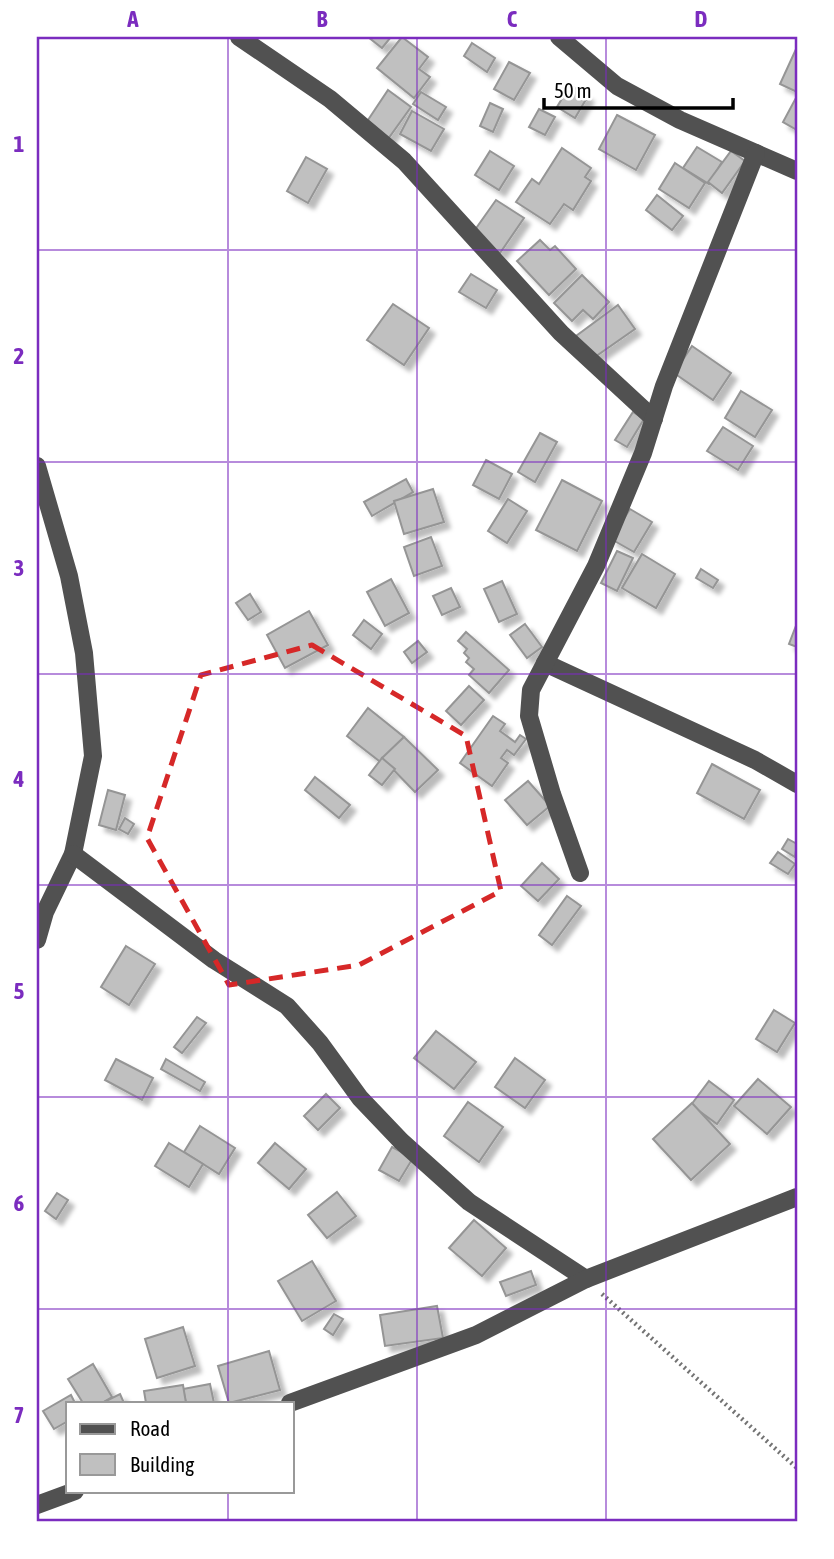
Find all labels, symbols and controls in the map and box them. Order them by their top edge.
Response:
text: A [126,6,139,32]
text: B [317,6,328,32]
text: C [507,6,518,32]
text: D [695,6,708,32]
scale bar [544,66,732,110]
text: 50 m [554,78,592,102]
text: 1 [14,131,25,157]
text: 2 [14,343,24,369]
text: 3 [14,555,24,581]
text: 4 [13,766,25,792]
text: 5 [14,978,25,1004]
text: 6 [14,1190,25,1216]
text: 7 [14,1402,24,1428]
legend [66,1402,294,1492]
text: Road [130,1416,170,1440]
text: Building [130,1452,194,1476]

